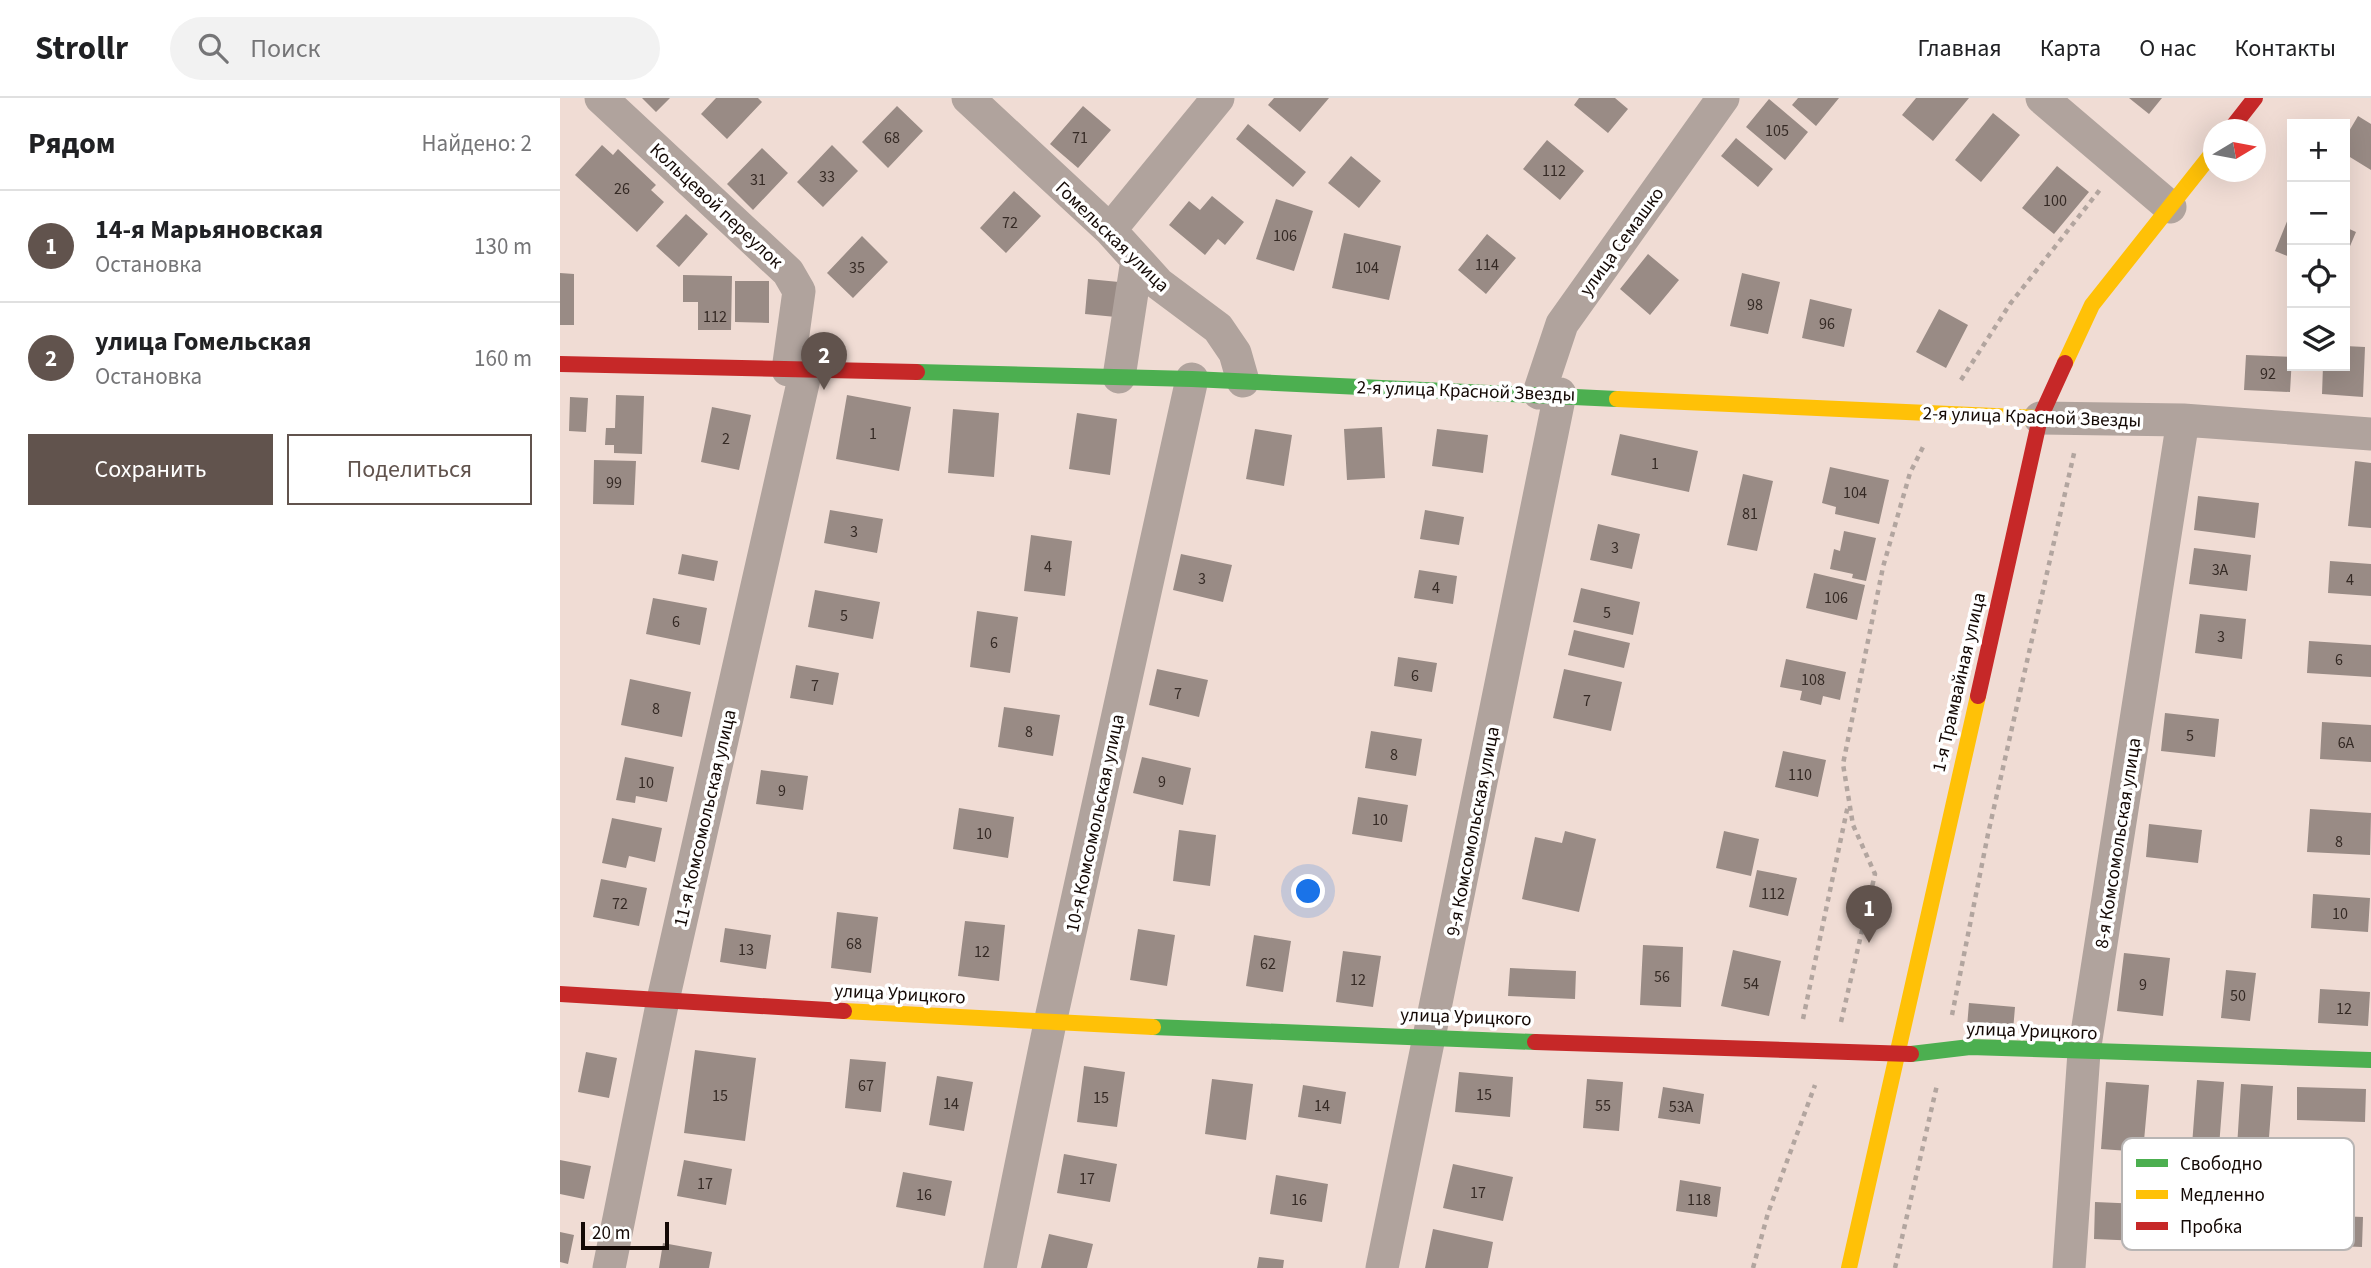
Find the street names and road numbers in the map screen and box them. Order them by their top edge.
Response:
street label: Кольцевой переулок [643,137,789,276]
street label: Гомельская улица [1049,175,1175,299]
street label: улица Семашко [1573,182,1671,302]
street label: 2-я улица Красной Звезды [1356,374,1576,409]
street label: 2-я улица Красной Звезды [1922,400,2142,435]
street label: 1-я Трамвайная улица [1926,590,1993,775]
street label: 11-я Комсомольская улица [667,707,744,930]
street label: 10-я Комсомольская улица [1059,712,1132,935]
street label: 9-я Комсомольская улица [1440,724,1507,938]
street label: 8-я Комсомольская улица [2088,736,2148,951]
street label: улица Урицкого [834,978,966,1011]
street label: улица Урицкого [1400,1002,1532,1033]
street label: улица Урицкого [1966,1016,2098,1047]

